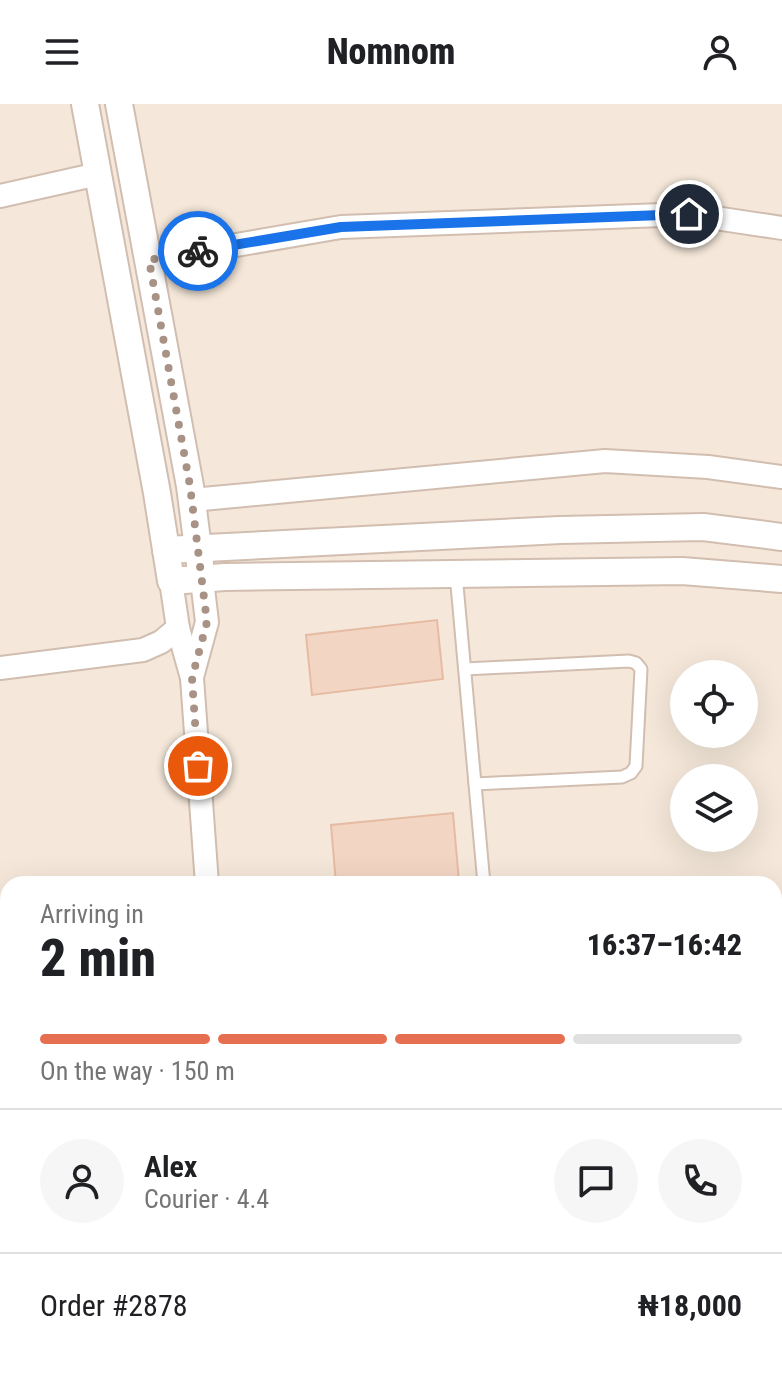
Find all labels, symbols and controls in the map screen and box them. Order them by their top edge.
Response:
icon: menu [40,30,84,74]
icon: person [698,30,742,74]
text: Nomnom [327,31,455,73]
pin [655,180,723,248]
icon: home [667,192,711,236]
courier [158,211,238,291]
icon: bike [176,229,220,273]
map controls [670,660,758,852]
button: locate [670,660,758,748]
pin [164,732,232,800]
icon: bag [176,744,220,788]
button: layers [670,764,758,852]
text: Arriving in [40,899,144,929]
text: 16:37–16:42 [587,927,742,962]
text: 2 min [40,928,156,989]
text: On the way · 150 m [40,1056,235,1086]
button: person [40,1139,124,1223]
button: chat [554,1139,638,1223]
button: phone [658,1139,742,1223]
text: Alex [144,1149,197,1184]
text: Courier · 4.4 [144,1184,269,1214]
text: Order #2878 [40,1288,188,1323]
text: ₦18,000 [637,1288,742,1323]

